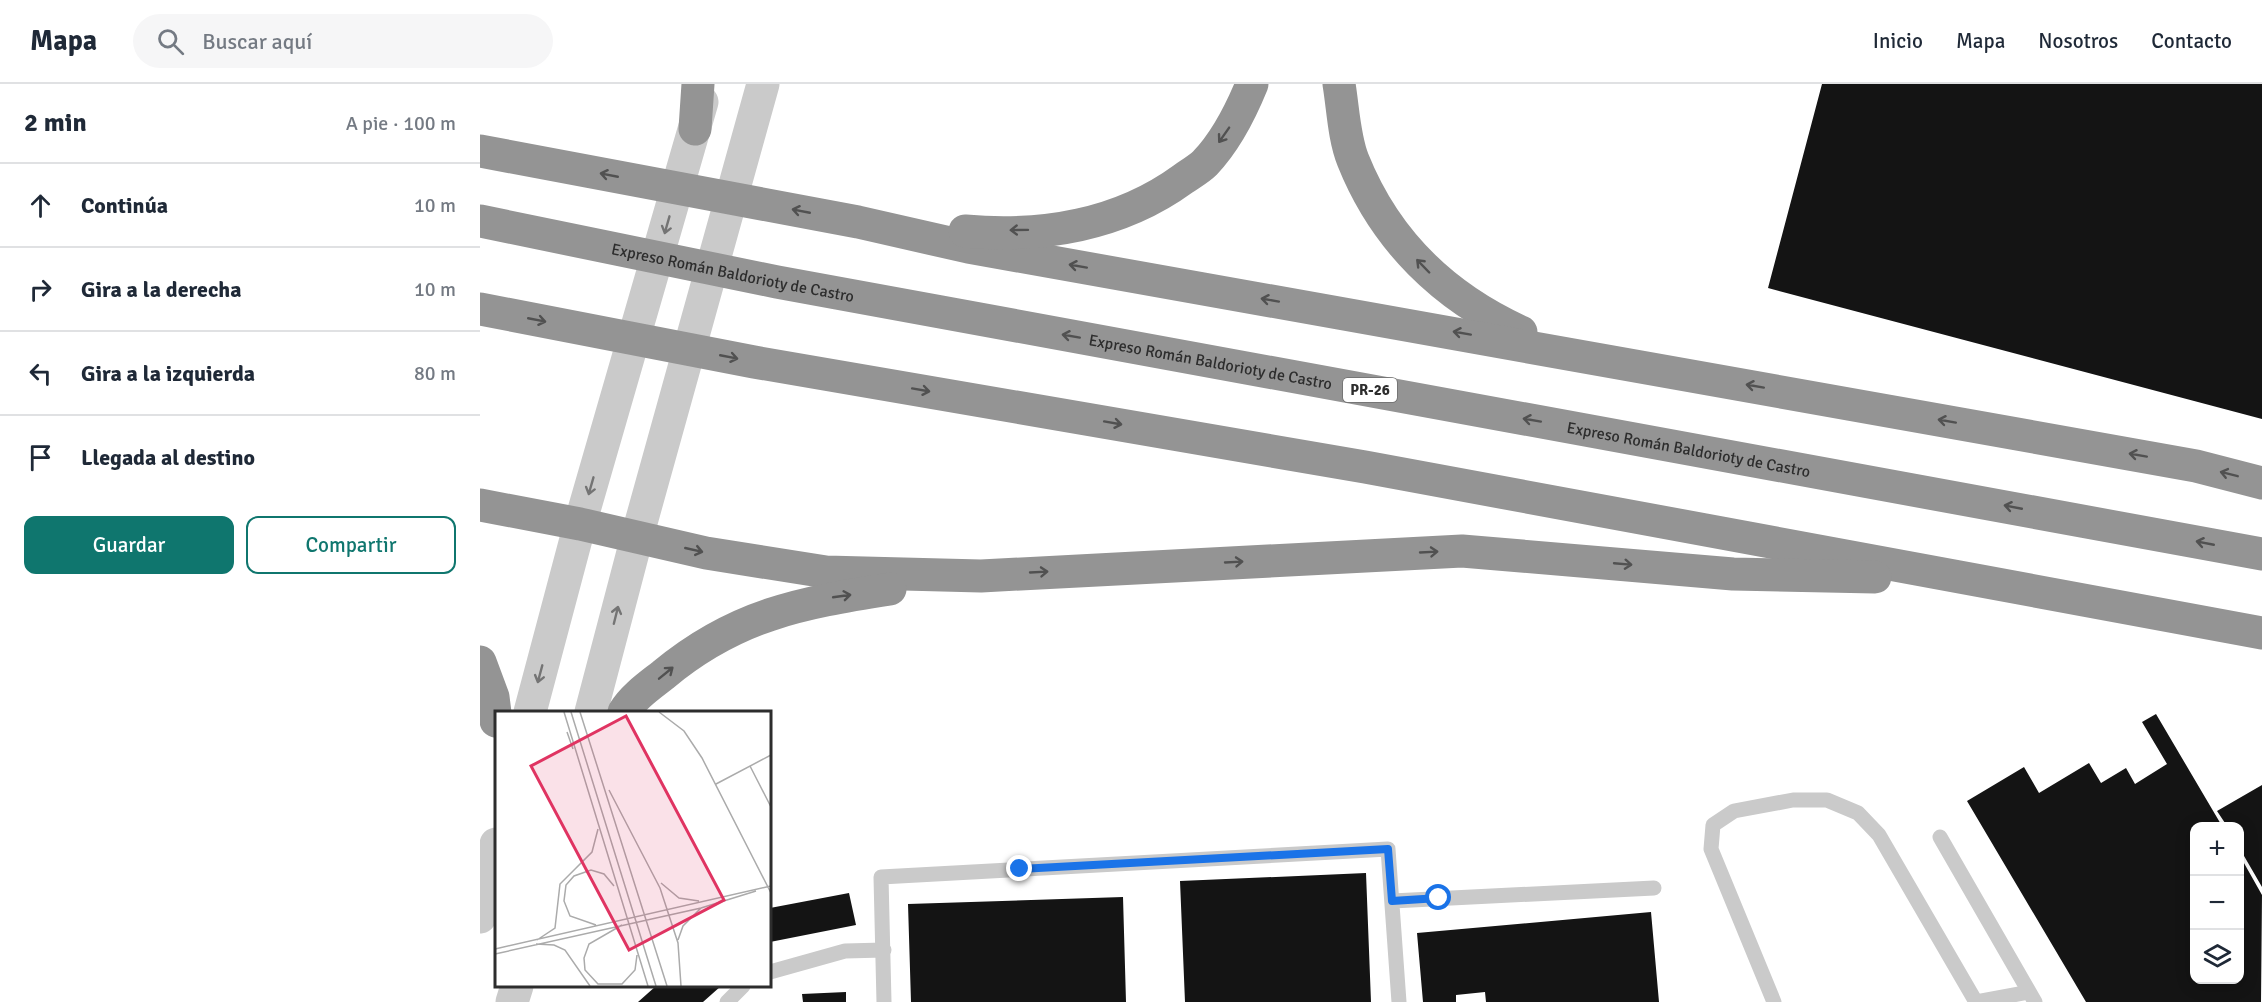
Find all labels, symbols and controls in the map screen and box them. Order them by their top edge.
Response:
search box [133,14,553,68]
text: Mapa [30,24,97,58]
icon: search [154,25,187,58]
text: Buscar aquí [202,28,312,55]
text: Inicio [1873,28,1923,54]
text: Mapa [1956,28,2005,54]
text: Nosotros [2038,28,2118,54]
text: Contacto [2151,28,2232,54]
text: 2 min [24,107,87,139]
text: A pie · 100 m [346,111,456,136]
one-way arrow [1218,127,1231,143]
one-way arrow [600,169,619,180]
icon: ahead [24,189,57,222]
text: Continúa [81,192,168,219]
text: 10 m [414,193,456,218]
one-way arrow [791,205,811,216]
one-way arrow [661,215,672,234]
one-way arrow [1009,225,1029,236]
street label: Expreso Román Baldorioty de Castro [609,239,856,307]
one-way arrow [1416,258,1430,273]
one-way arrow [1069,260,1088,271]
icon: right [24,273,57,306]
text: Gira a la derecha [81,276,242,303]
text: 10 m [414,277,456,302]
one-way arrow [1261,294,1280,305]
one-way arrow [527,315,547,326]
one-way arrow [1453,327,1472,338]
one-way arrow [1062,330,1082,341]
street label: Expreso Román Baldorioty de Castro [1087,330,1334,395]
one-way arrow [719,352,738,363]
icon: left [24,357,57,390]
text: Gira a la izquierda [81,360,255,387]
text: 80 m [414,361,456,386]
road number: PR-26 [1343,378,1397,402]
one-way arrow [1745,380,1765,391]
one-way arrow [911,385,930,396]
one-way arrow [1522,414,1542,425]
one-way arrow [1937,415,1957,426]
one-way arrow [1103,418,1123,429]
street label: Expreso Román Baldorioty de Castro [1565,418,1812,482]
icon: arrive [24,441,57,474]
text: Llegada al destino [81,444,255,471]
one-way arrow [2129,450,2149,461]
one-way arrow [2220,468,2239,480]
one-way arrow [585,476,596,495]
one-way arrow [2004,501,2023,512]
button: Guardar [24,516,234,574]
button: Compartir [246,516,456,574]
one-way arrow [2195,537,2215,548]
one-way arrow [684,544,703,556]
one-way arrow [1418,547,1438,558]
one-way arrow [1224,557,1244,568]
one-way arrow [1613,559,1633,570]
one-way arrow [1029,567,1049,578]
one-way arrow [832,591,852,602]
one-way arrow [611,606,623,625]
one-way arrow [534,664,545,683]
one-way arrow [658,666,674,679]
inset map [495,711,771,987]
map controls [2190,822,2244,984]
button: + [2190,822,2244,876]
route end [1006,855,1032,881]
button: − [2190,876,2244,930]
route start [1425,884,1451,910]
button: layers [2190,930,2244,984]

